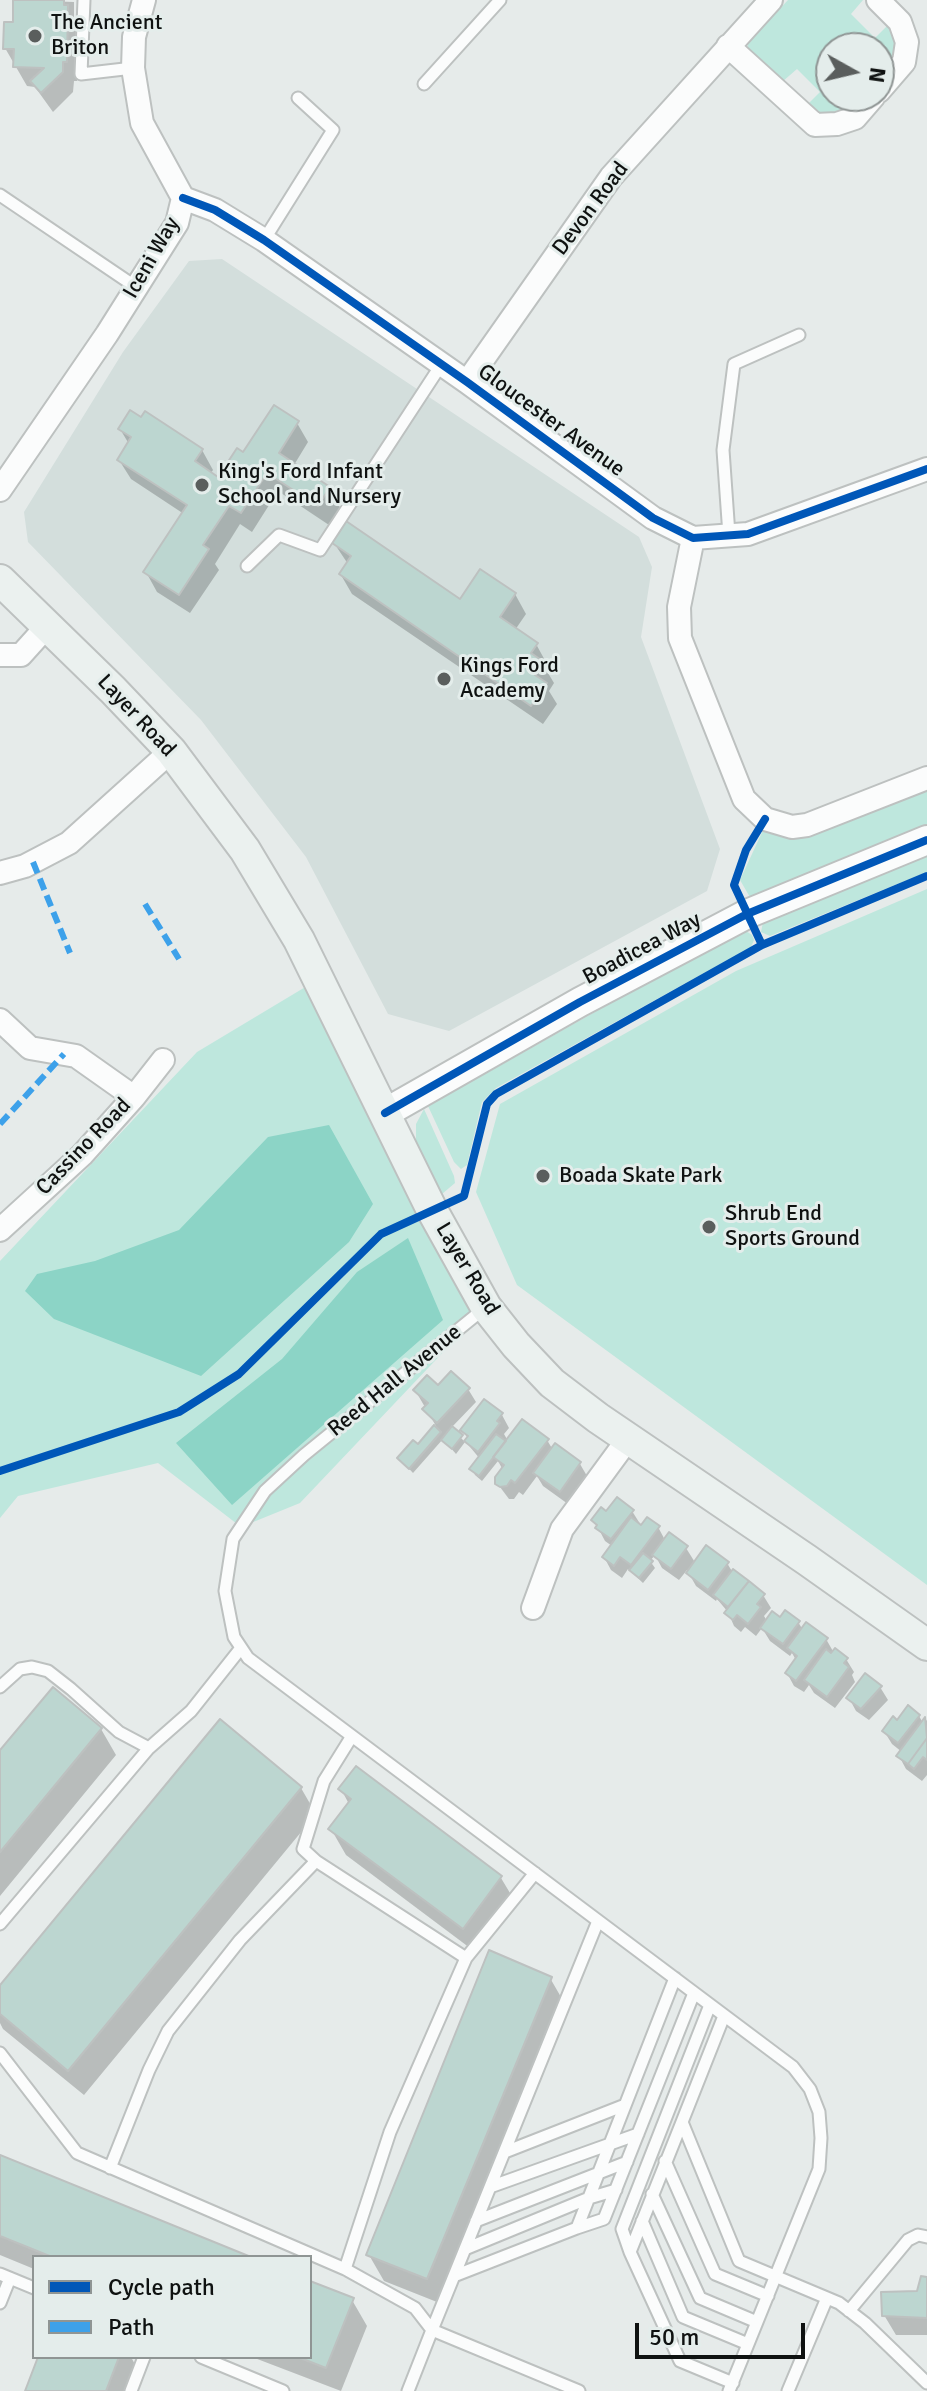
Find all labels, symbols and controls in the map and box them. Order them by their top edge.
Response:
place label: The Ancient Briton [51,10,162,62]
marker: The Ancient Briton [26,27,44,45]
north arrow [815,32,895,112]
text: N [863,66,892,85]
street label: Devon Road [547,157,635,261]
street label: Iceni Way [118,213,186,303]
street label: Gloucester Avenue [472,359,630,483]
place label: King's Ford Infant School and Nursery [218,459,401,510]
marker: King's Ford Infant School and Nursery [193,476,211,494]
place label: Kings Ford Academy [460,653,559,704]
street label: Layer Road [91,669,181,763]
marker: Kings Ford Academy [435,670,453,688]
street label: Boadicea Way [579,907,705,991]
street label: Cassino Road [31,1093,137,1201]
place label: Boada Skate Park [559,1163,722,1189]
marker: Boada Skate Park [534,1167,552,1185]
place label: Shrub End Sports Ground [725,1201,860,1252]
street label: Layer Road [429,1218,505,1320]
marker: Shrub End Sports Ground [700,1218,718,1236]
street label: Reed Hall Avenue [323,1319,467,1443]
legend [32,2255,312,2359]
text: Cycle path [108,2272,215,2302]
scale bar [639,2307,809,2357]
text: Path [108,2312,154,2342]
text: 50 m [649,2322,699,2352]

